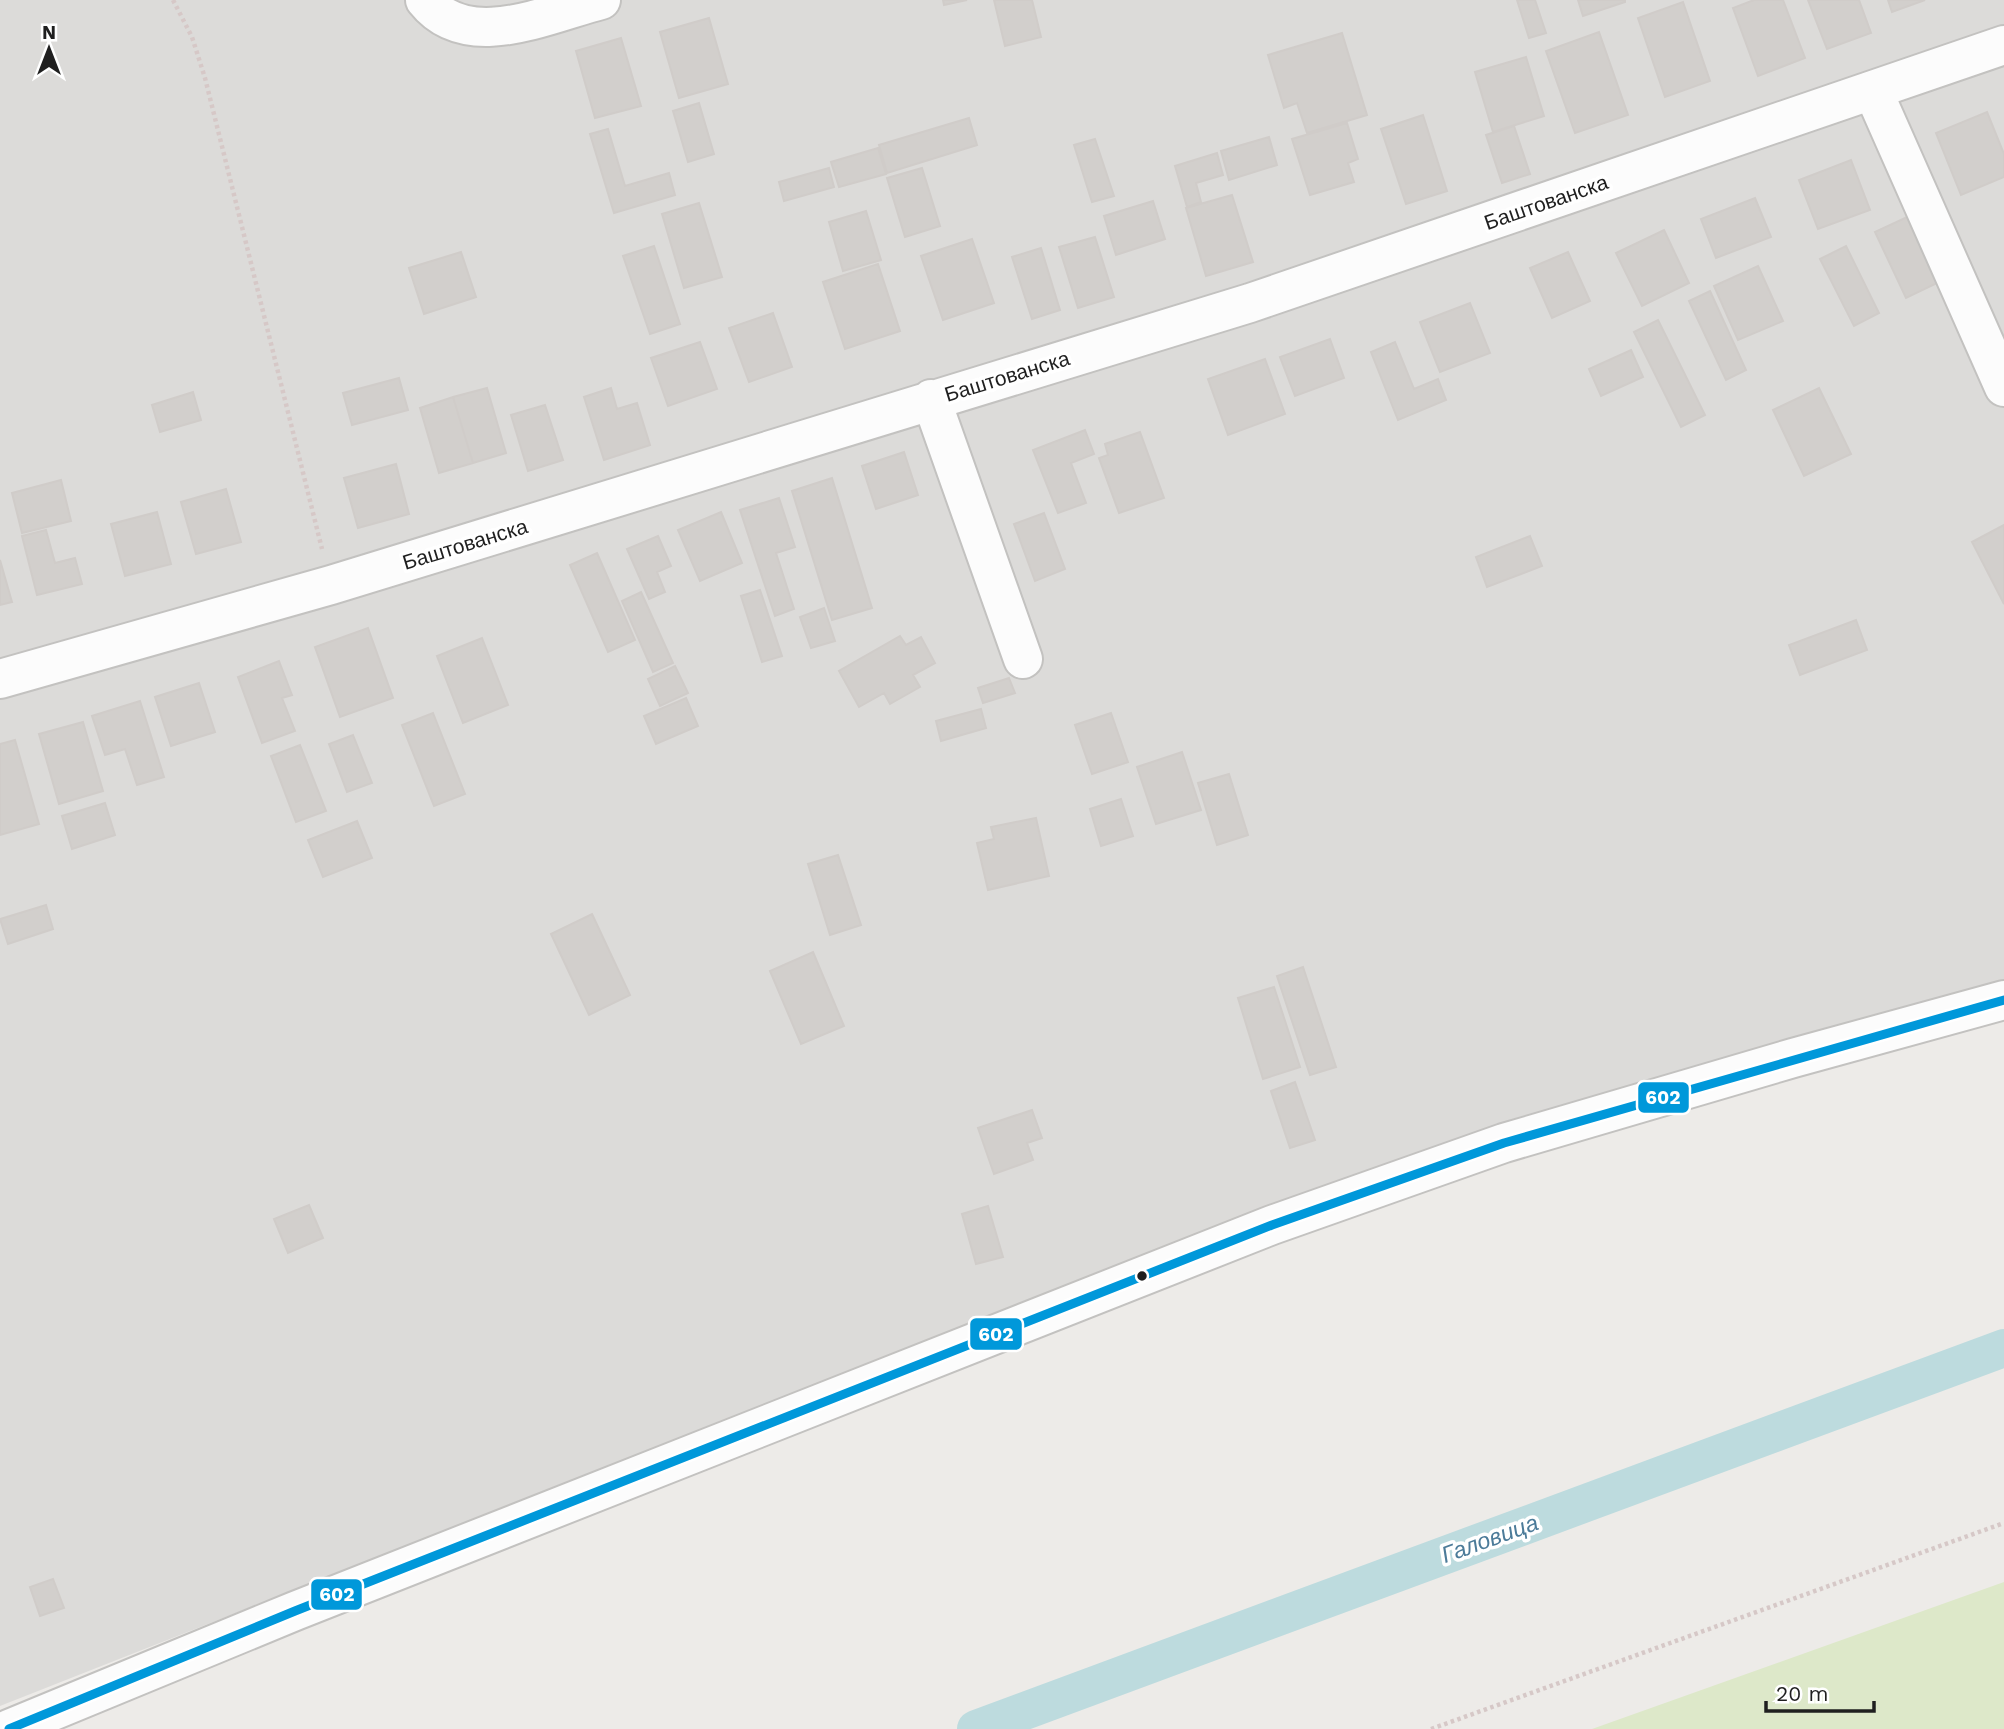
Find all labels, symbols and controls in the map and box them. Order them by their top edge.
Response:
north arrow [14,14,84,84]
text: N [42,21,56,44]
street label: Баштованска [1481,169,1612,235]
street label: Баштованска [941,345,1073,407]
street label: Баштованска [399,513,531,575]
line badge: 602 [1637,1081,1690,1114]
text: 602 [1645,1086,1681,1109]
unlabelled marker [1135,1269,1149,1283]
line badge: 602 [969,1317,1023,1351]
text: 602 [978,1323,1014,1346]
water label: Галовица [1438,1509,1542,1569]
line badge: 602 [310,1578,363,1611]
text: 602 [319,1583,355,1606]
scale bar [1766,1670,1874,1714]
text: 20 m [1776,1681,1828,1706]

